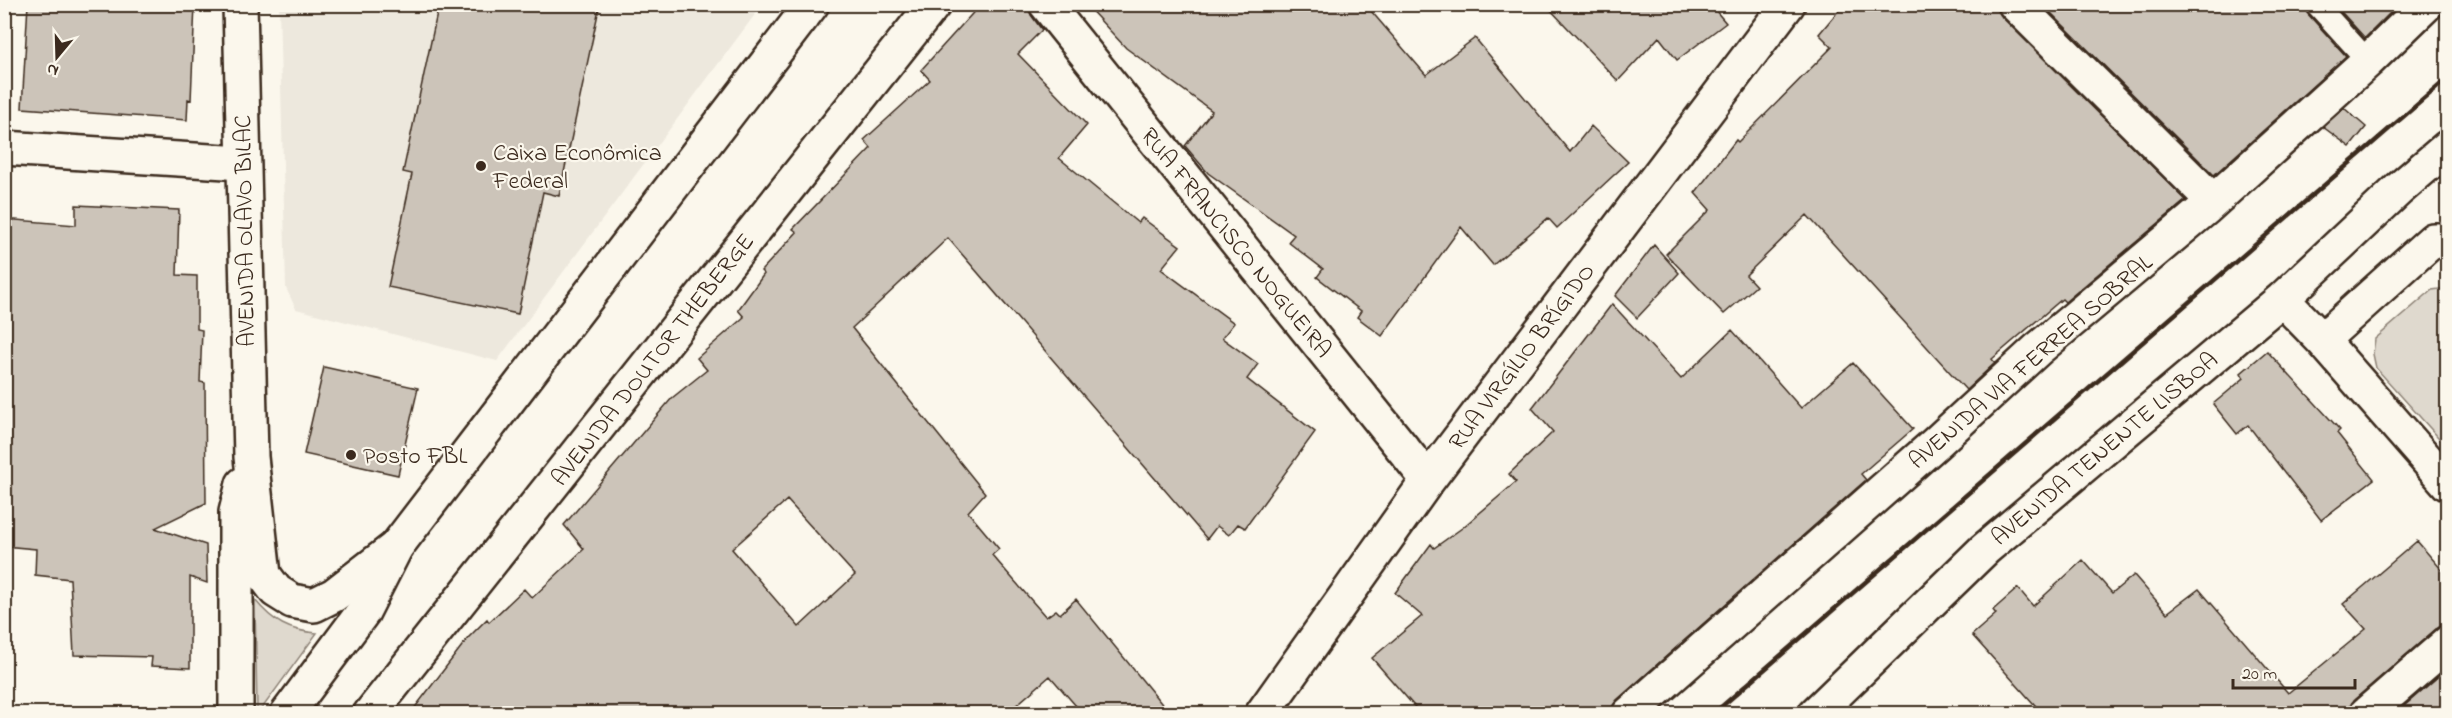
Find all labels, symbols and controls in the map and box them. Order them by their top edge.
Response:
north arrow [27,27,87,87]
text: N [44,56,62,82]
street label: AVENIDA OLAVO BILAC [227,115,266,347]
street label: RUA FRANCISCO NOGUEIRA [1131,121,1339,366]
place label: Caixa Econômica Federal [492,137,662,200]
marker: Caixa Econômica Federal [474,159,488,173]
street label: AVENIDA DOUTOR THEBERGE [544,227,764,495]
street label: AVENIDA VIA FERREA SOBRAL [1902,247,2161,479]
street label: RUA VIRGÍLIO BRÍGIDO [1441,257,1605,458]
street label: AVENIDA TENENTE LISBOA [1984,344,2227,556]
place label: Posto FBL [363,440,467,475]
marker: Posto FBL [344,448,358,462]
scale bar [2233,652,2354,690]
text: 20 m [2242,662,2277,688]

